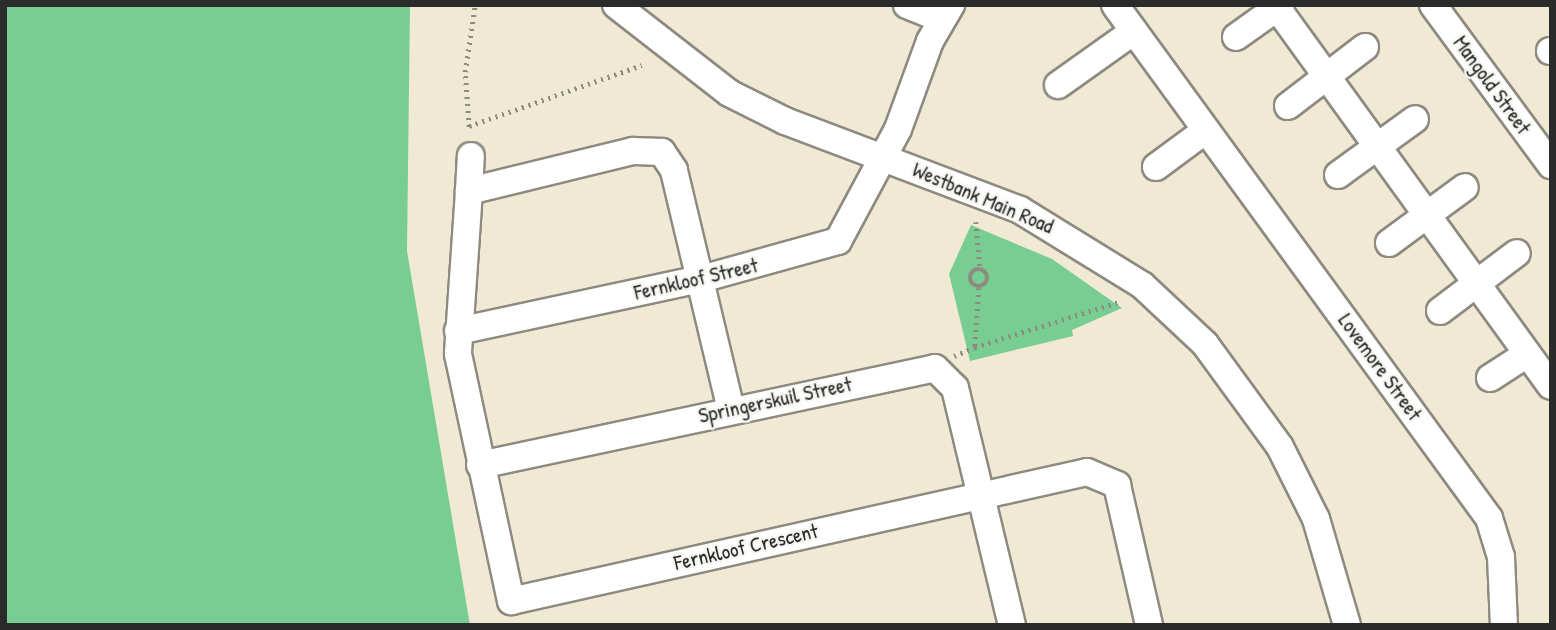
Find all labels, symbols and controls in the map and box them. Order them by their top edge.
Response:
street label: Mangold Street [1448,31,1536,139]
street label: Westbank Main Road [909,157,1057,239]
street label: Fernkloof Street [632,253,760,305]
street label: Lovemore Street [1333,309,1427,425]
street label: Springerskuil Street [696,371,854,429]
street label: Fernkloof Crescent [672,518,820,576]

